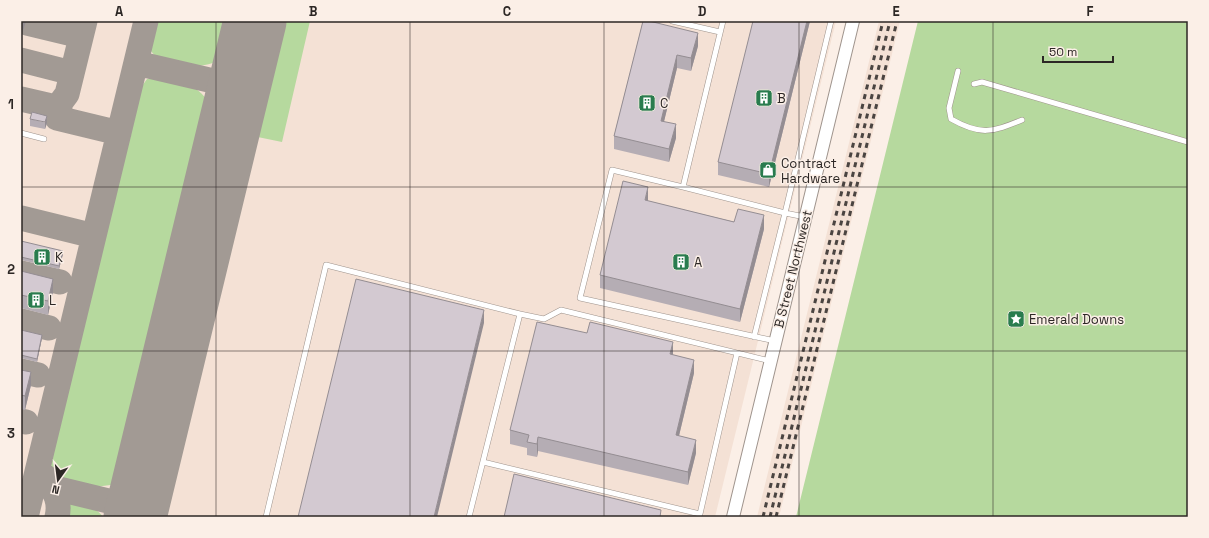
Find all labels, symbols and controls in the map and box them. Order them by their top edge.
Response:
text: A [115,3,124,20]
text: B [309,3,318,20]
text: C [503,3,511,20]
text: D [698,3,707,20]
text: E [892,3,900,20]
text: F [1087,3,1094,20]
scale bar [1043,38,1113,64]
text: 50 m [1049,44,1077,60]
building icon: B [754,88,774,108]
place label: B [777,90,786,107]
building icon: C [637,93,657,113]
place label: C [660,95,668,112]
text: 1 [8,96,14,113]
place label: Contract Hardware [781,155,840,187]
shop icon: Contract Hardware [758,160,778,180]
street label: B Street Northwest [770,208,816,330]
building icon: K [32,247,52,267]
place label: K [55,249,63,266]
building icon: A [671,252,691,272]
place label: A [694,254,702,271]
text: 2 [7,261,15,278]
building icon: L [26,290,46,310]
place label: L [49,292,56,309]
place icon: Emerald Downs [1006,309,1026,329]
place label: Emerald Downs [1029,311,1124,328]
text: 3 [7,425,15,442]
north arrow [38,460,78,500]
text: N [50,482,61,497]

